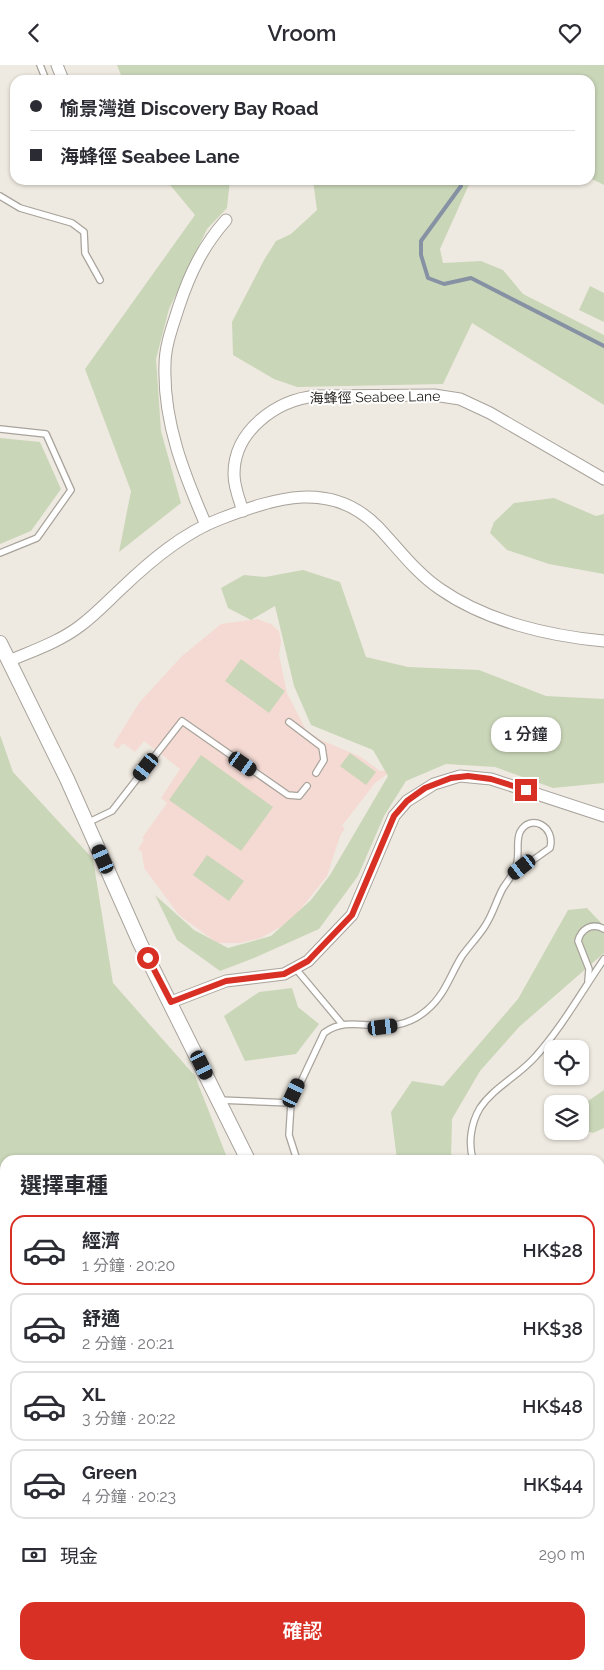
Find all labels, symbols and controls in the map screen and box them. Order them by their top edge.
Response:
icon: back [20,19,48,47]
icon: heart [556,19,584,47]
text: Vroom [268,20,336,46]
text: 愉景灣道 Discovery Bay Road [60,97,318,119]
text: 海蜂徑 Seabee Lane [60,145,240,167]
street label: 海蜂徑 Seabee Lane [310,388,440,406]
callout: 1 分鐘 [491,717,561,753]
text: 1 分鐘 [504,725,548,744]
car [226,749,259,779]
car [130,751,161,783]
route end [515,779,537,801]
car [90,842,115,876]
car [505,852,538,882]
route start [137,947,159,969]
car [367,1018,398,1036]
map controls [544,1040,589,1140]
button: locate [544,1040,589,1085]
car [188,1048,215,1082]
car [280,1076,307,1110]
button: layers [544,1095,589,1140]
text: 選擇車種 [20,1172,108,1198]
icon: car [22,1228,67,1273]
text: 經濟 [82,1229,120,1251]
text: HK$28 [523,1239,583,1261]
text: 1 分鐘 · 20:20 [82,1256,175,1275]
icon: car [22,1306,67,1351]
text: 舒適 [82,1307,120,1329]
text: HK$38 [523,1317,583,1339]
text: 2 分鐘 · 20:21 [82,1334,174,1353]
text: XL [82,1383,105,1405]
icon: car [22,1384,67,1429]
text: HK$48 [522,1395,583,1417]
text: 3 分鐘 · 20:22 [82,1409,176,1428]
text: Green [82,1461,137,1483]
icon: car [22,1462,67,1507]
text: HK$44 [523,1473,583,1495]
text: 4 分鐘 · 20:23 [82,1487,176,1506]
icon: cash [20,1541,48,1569]
text: 現金 [60,1545,98,1567]
text: 290 m [539,1545,585,1564]
button: 確認 [20,1602,585,1660]

